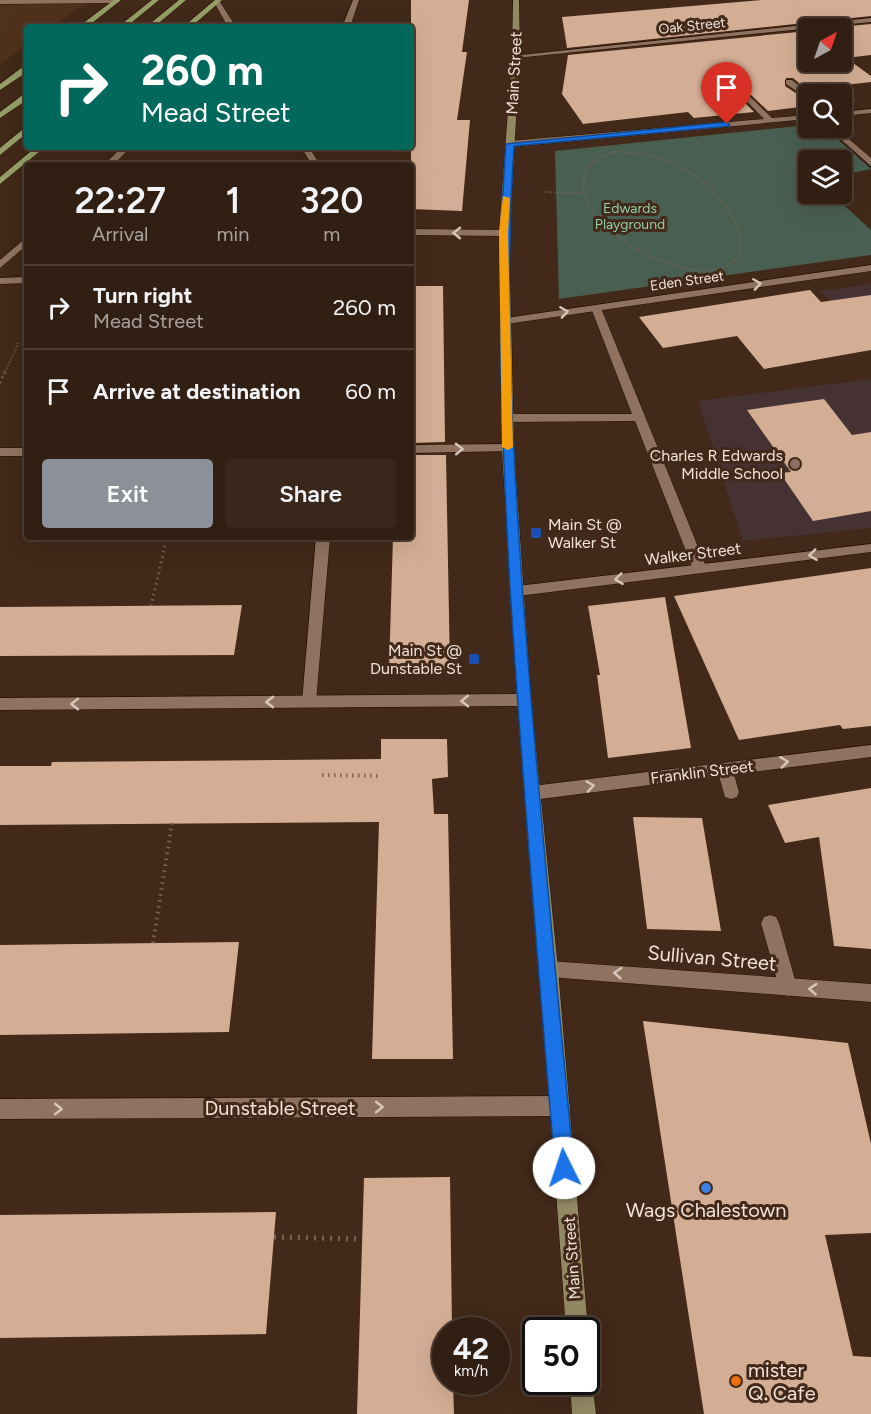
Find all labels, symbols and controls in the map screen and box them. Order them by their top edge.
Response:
street label: Oak Street [658,14,726,38]
north arrow [798,18,852,72]
map controls [798,18,852,204]
street label: Main Street [502,31,526,115]
text: 260 m [141,45,264,96]
icon: right [42,48,120,126]
pin [701,62,752,124]
icon: arrive [710,71,743,104]
button: search [798,84,852,138]
text: Mead Street [141,96,290,129]
button: layers [798,150,852,204]
text: 22:27 [74,179,166,222]
text: 1 [225,179,240,222]
text: 320 [300,179,363,222]
park label: Edwards Playground [595,200,665,233]
text: Arrival [92,222,149,246]
text: min [217,222,249,246]
text: m [323,222,340,246]
one-way arrow [453,227,462,239]
street label: Eden Street [649,267,725,295]
one-way arrow [752,279,762,291]
text: Turn right [93,282,192,309]
icon: right [42,291,75,324]
text: 260 m [333,294,396,321]
one-way arrow [559,307,569,319]
text: Mead Street [93,309,204,333]
icon: arrive [42,375,75,408]
text: Arrive at destination [93,378,301,405]
text: 60 m [345,378,396,405]
one-way arrow [455,442,464,455]
place label: Charles R Edwards Middle School [650,446,783,483]
marker: Charles R Edwards Middle School [788,457,802,471]
button: Exit [42,459,213,528]
button: Share [225,459,396,528]
place label: Main St @ Walker St [548,515,622,552]
marker: Main St @ Walker St [529,526,543,540]
street label: Walker Street [644,539,742,569]
one-way arrow [808,549,818,561]
one-way arrow [615,572,624,585]
place label: Main St @ Dunstable St [370,641,462,678]
marker: Main St @ Dunstable St [467,652,481,666]
one-way arrow [461,695,470,707]
one-way arrow [266,696,275,708]
one-way arrow [71,698,80,710]
street label: Franklin Street [649,756,755,788]
one-way arrow [779,756,788,768]
one-way arrow [586,780,595,792]
street label: Sullivan Street [647,940,777,976]
one-way arrow [614,966,623,979]
one-way arrow [808,982,817,995]
street label: Dunstable Street [204,1096,356,1120]
one-way arrow [375,1101,384,1113]
one-way arrow [54,1103,63,1115]
position arrow [532,1136,596,1200]
marker: Wags Chalestown [699,1181,713,1195]
place label: Wags Chalestown [626,1198,786,1222]
street label: Main Street [560,1216,584,1300]
speed limit sign: 50 [522,1317,600,1395]
text: 42 [453,1330,489,1367]
place label: mister Q. Cafe [748,1358,816,1405]
text: km/h [454,1362,488,1380]
marker: mister Q. Cafe [729,1374,743,1388]

